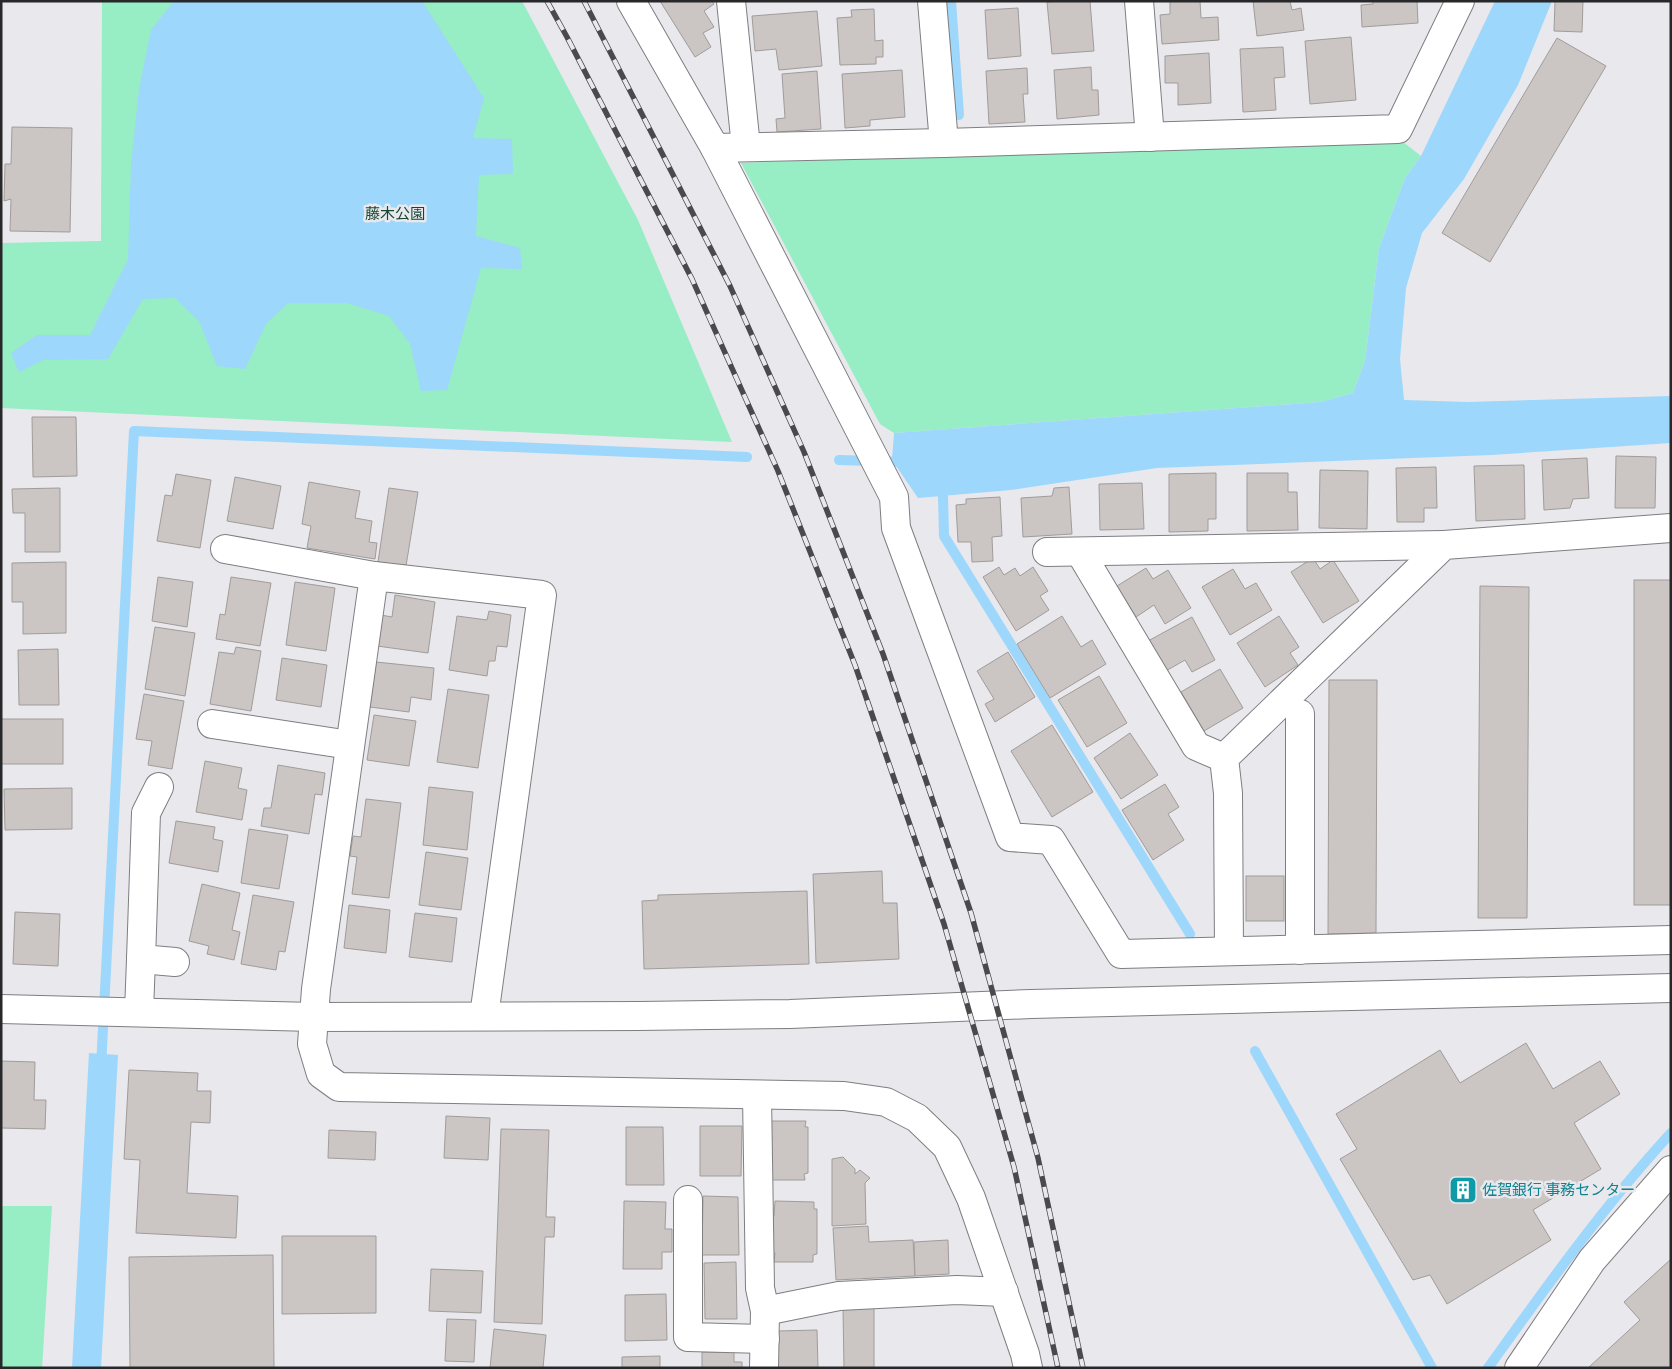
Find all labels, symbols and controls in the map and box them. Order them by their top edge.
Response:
park label: 藤木公園 [365,204,425,222]
building icon: 佐賀銀行 事務センター [1448,1175,1478,1205]
place label: 佐賀銀行 事務センター [1482,1180,1635,1198]

